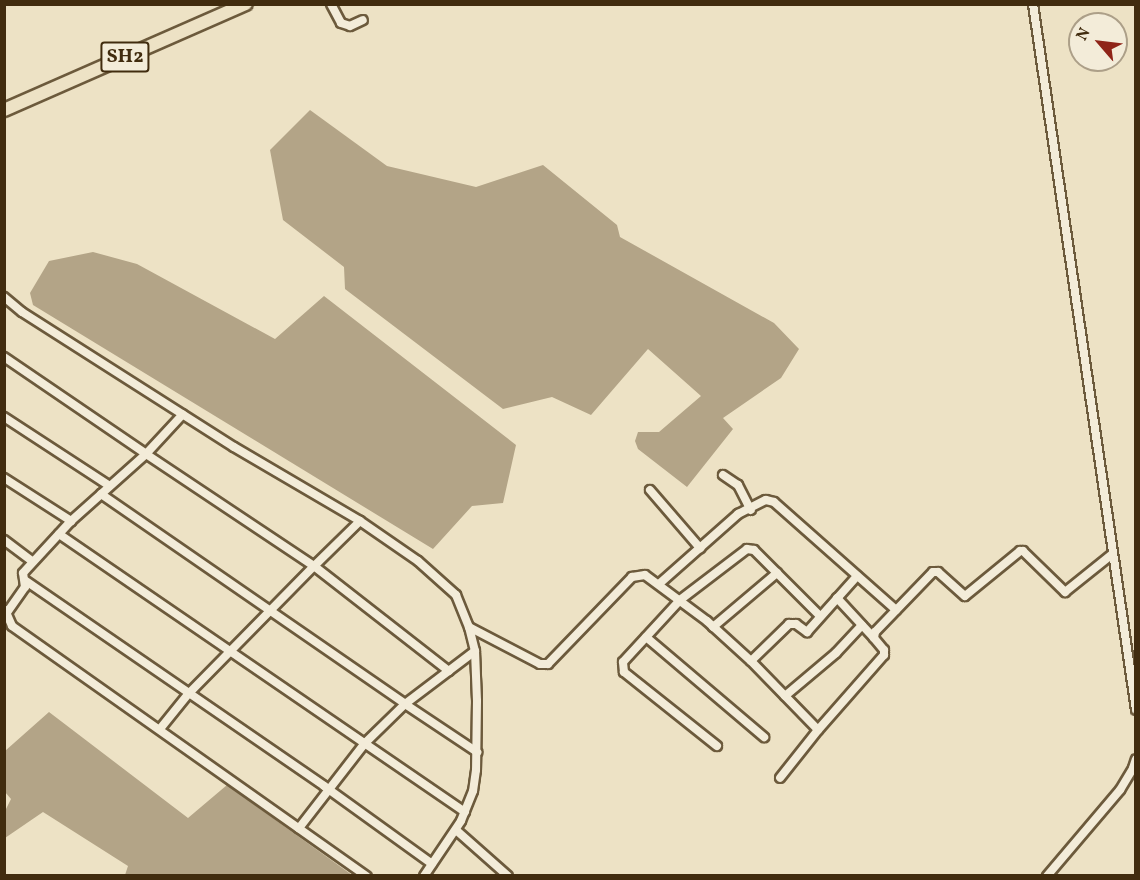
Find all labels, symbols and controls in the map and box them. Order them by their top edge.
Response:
north arrow [1068,12,1128,72]
text: N [1071,24,1096,45]
road number: SH2 [100,40,150,74]

